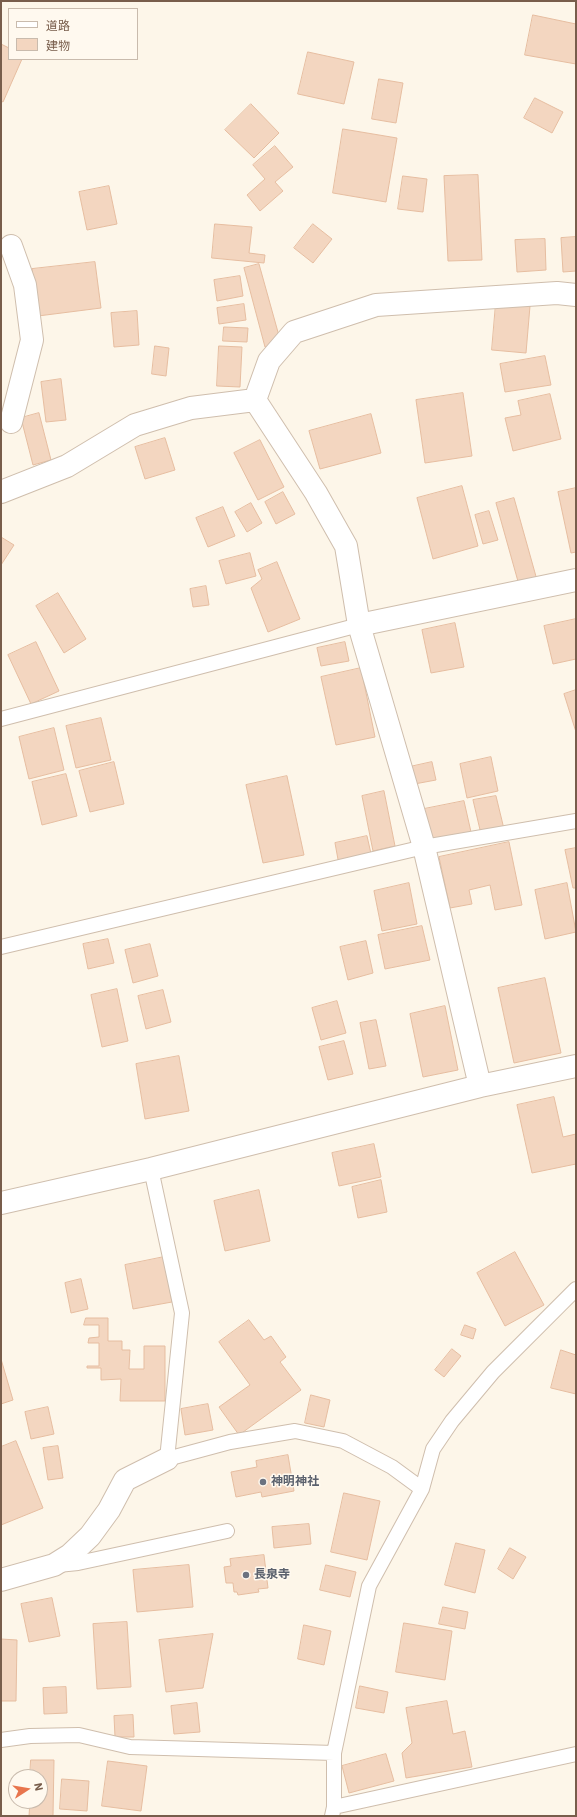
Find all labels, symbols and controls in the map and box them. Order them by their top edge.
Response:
legend [8,8,138,60]
text: 道路 [46,18,70,33]
text: 建物 [46,38,70,53]
place label: 神明神社 [271,1475,319,1489]
marker: 神明神社 [258,1477,268,1487]
place label: 長泉寺 [254,1568,290,1582]
marker: 長泉寺 [241,1570,251,1580]
north arrow [8,1769,48,1809]
text: N [31,1781,46,1792]

